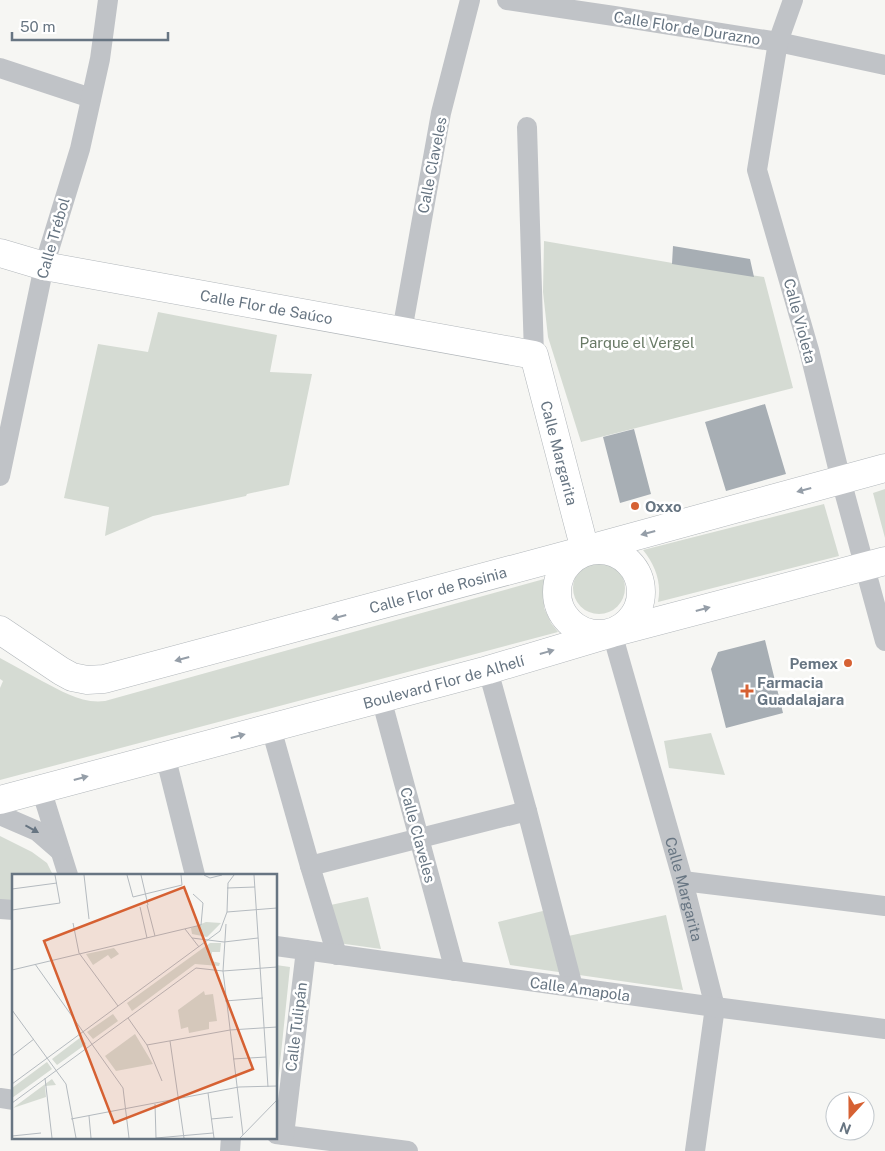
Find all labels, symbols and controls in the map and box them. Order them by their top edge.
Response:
street label: Calle Flor de Durazno [612,8,762,48]
scale bar [12,10,169,42]
text: 50 m [20,18,55,35]
street label: Calle Claveles [414,115,450,215]
street label: Calle Trébol [33,195,73,281]
street label: Calle Violeta [780,277,820,365]
street label: Calle Flor de Saúco [199,286,334,327]
park label: Parque el Vergel [580,334,694,351]
street label: Calle Margarita [538,399,581,507]
one-way arrow [797,487,812,495]
place label: Oxxo [645,498,682,515]
marker: Oxxo [629,500,641,512]
one-way arrow [640,530,655,538]
street label: Calle Flor de Rosinia [367,563,508,616]
one-way arrow [696,605,711,613]
one-way arrow [331,613,346,621]
one-way arrow [539,648,554,656]
street label: Boulevard Flor de Alhelí [361,651,526,711]
one-way arrow [174,655,189,663]
place label: Pemex [790,655,838,672]
marker: Pemex [842,657,854,669]
place label: Farmacia Guadalajara [757,674,844,708]
marker: Farmacia Guadalajara [741,685,753,697]
one-way arrow [231,732,246,740]
one-way arrow [74,774,89,782]
street label: Calle Claveles [397,785,439,885]
one-way arrow [26,825,39,834]
street label: Calle Margarita [662,835,706,943]
inset map [12,874,278,1138]
street label: Calle Amapola [529,974,631,1004]
street label: Calle Tulipán [282,981,310,1073]
north arrow [825,1091,875,1141]
text: N [837,1119,853,1138]

